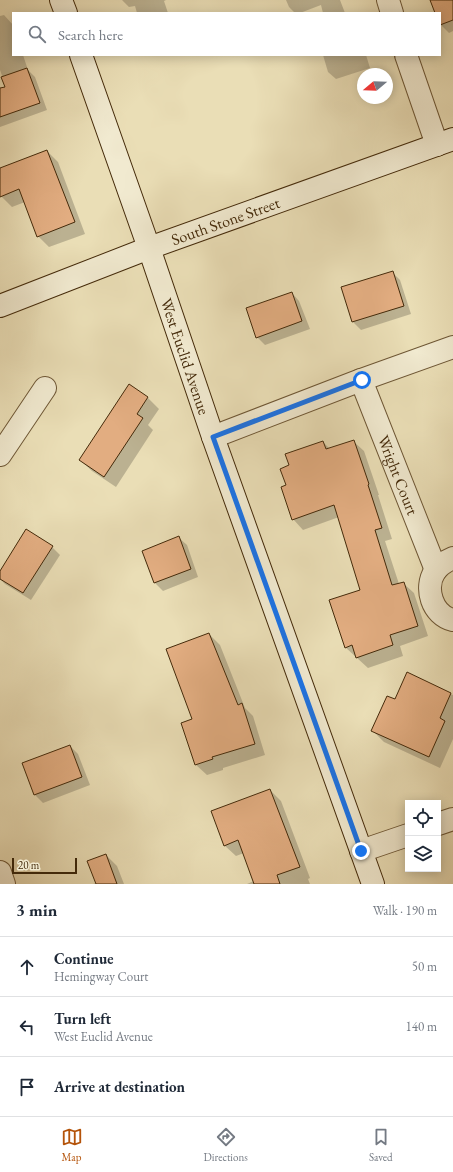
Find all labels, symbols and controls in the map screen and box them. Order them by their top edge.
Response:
search box [12,12,441,56]
icon: search [26,23,48,45]
text: Search here [58,25,123,44]
north arrow [357,68,393,104]
street label: South Stone Street [168,192,283,250]
street label: West Euclid Avenue [156,295,215,418]
route start [353,371,371,389]
street label: Wright Court [373,432,423,518]
map controls [405,800,441,872]
button: locate [405,800,441,836]
button: layers [405,836,441,872]
route end [352,842,370,860]
scale bar [12,856,77,875]
text: 20 m [18,858,39,872]
text: 3 min [16,899,57,921]
text: Walk · 190 m [373,902,437,919]
text: Continue [54,949,114,968]
icon: ahead [16,956,38,978]
text: 50 m [412,958,437,975]
text: Hemingway Court [54,968,148,985]
text: Turn left [54,1009,111,1028]
icon: left [16,1016,38,1038]
text: 140 m [406,1018,437,1035]
text: West Euclid Avenue [54,1028,153,1045]
icon: arrive [16,1076,38,1098]
text: Arrive at destination [54,1077,185,1096]
tab: Map [61,1126,83,1164]
tab: Directions [204,1126,248,1164]
tab: Saved [369,1126,392,1164]

